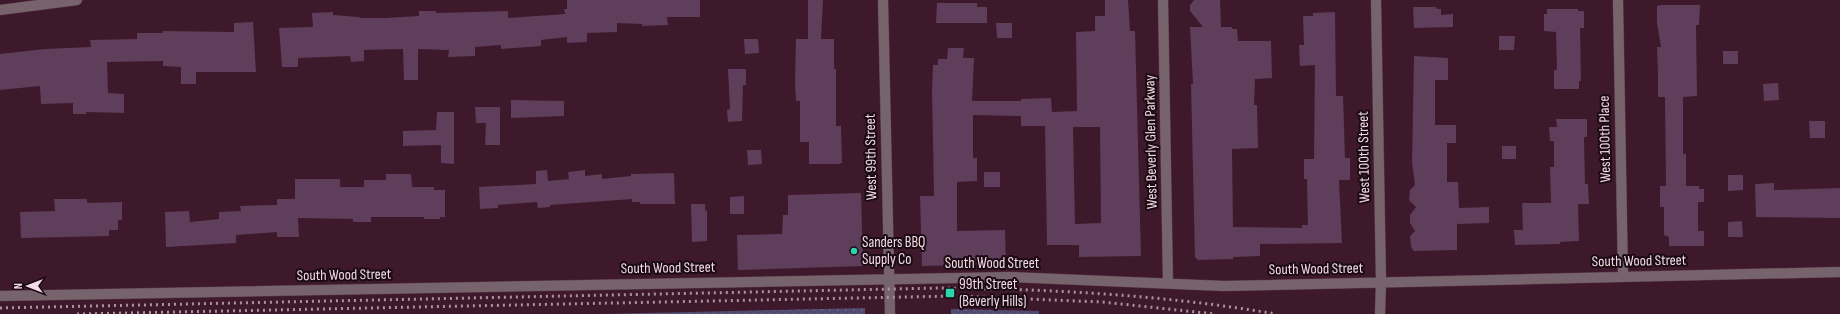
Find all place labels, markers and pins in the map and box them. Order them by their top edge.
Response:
place label: Sanders BBQ Supply Co [862,233,926,269]
marker: Sanders BBQ Supply Co [849,246,859,256]
place label: 99th Street (Beverly Hills) [959,275,1026,311]
marker: 99th Street (Beverly Hills) [944,287,956,299]

